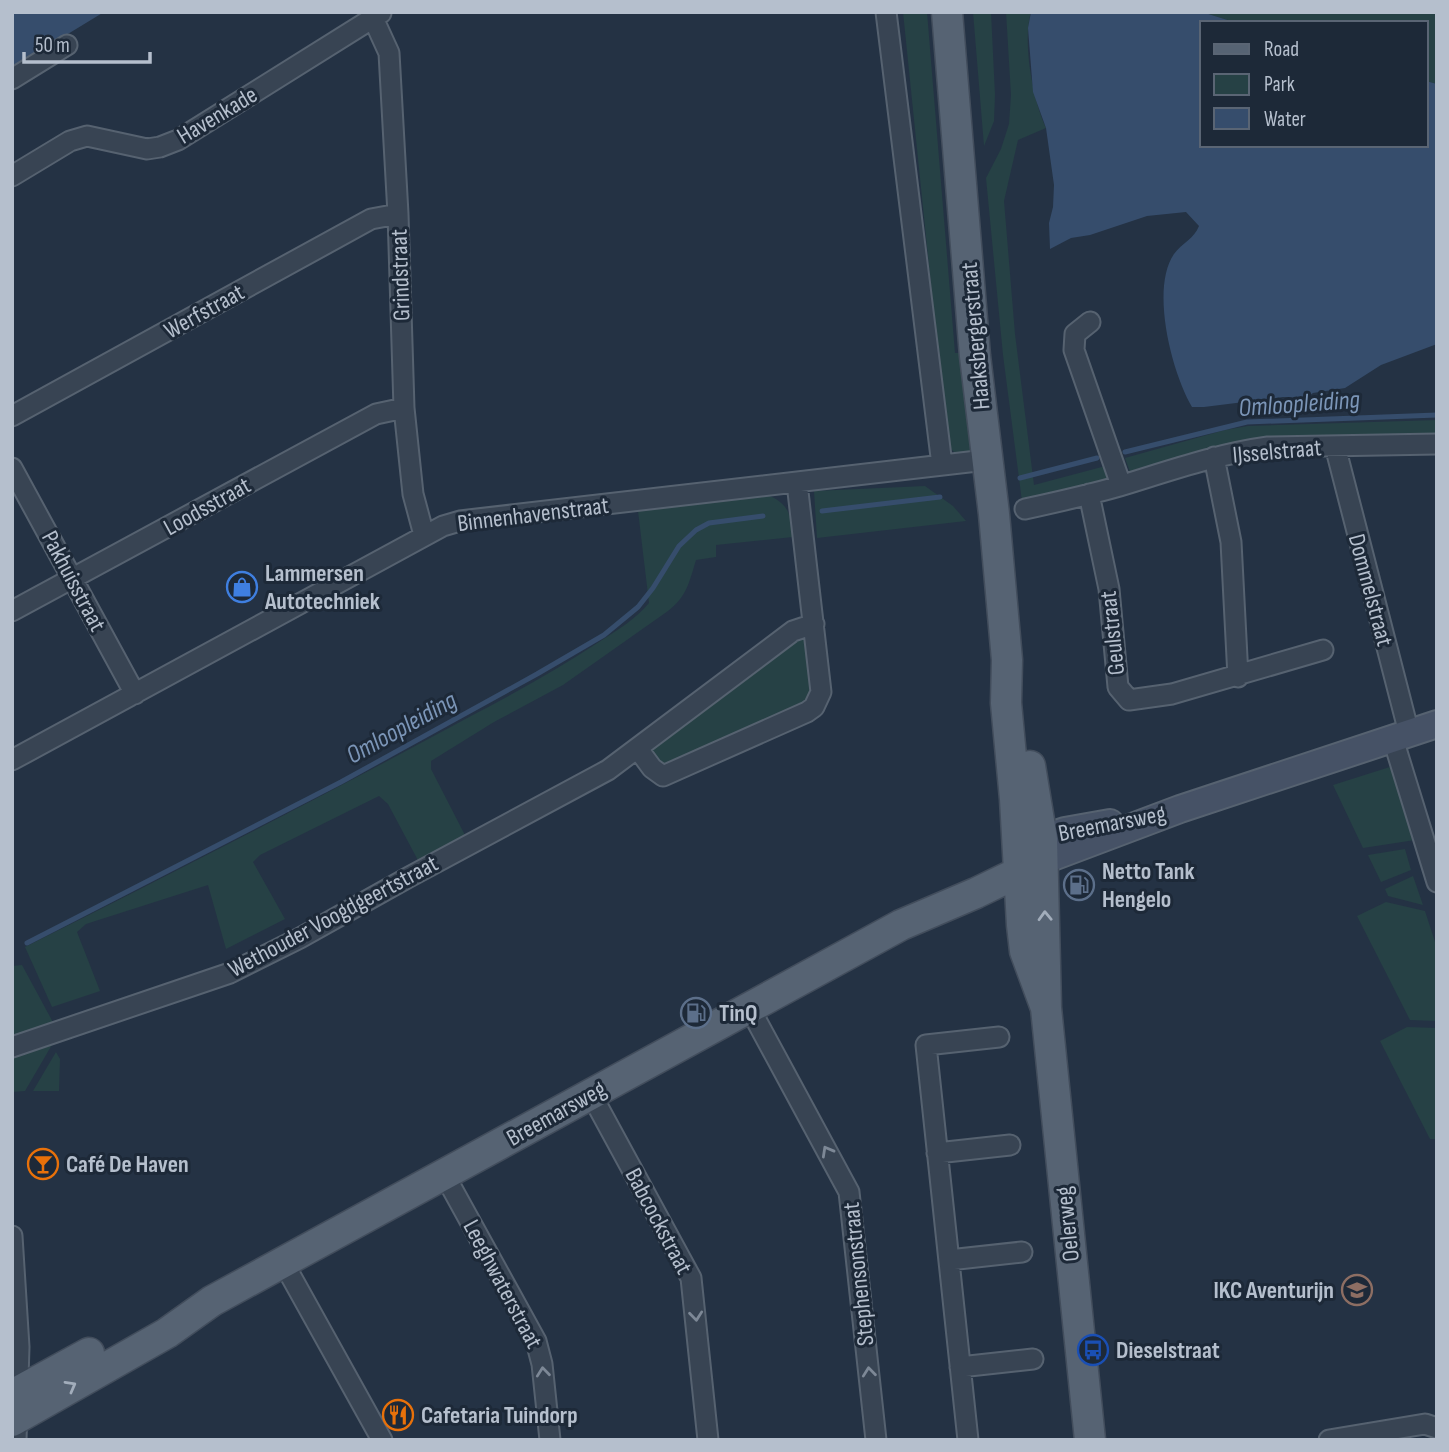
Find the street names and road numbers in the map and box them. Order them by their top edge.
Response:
street label: Havenkade [172,80,263,151]
street label: Grindstraat [384,229,417,321]
street label: Haaksbergerstraat [955,261,996,411]
street label: Werfstraat [159,278,249,345]
street label: IJsselstraat [1231,433,1323,470]
street label: Loodsstraat [159,471,256,542]
street label: Binnenhavenstraat [456,491,610,538]
street label: Pakhuisstraat [35,526,112,636]
street label: Dommelstraat [1342,531,1399,649]
street label: Geulstraat [1094,589,1131,676]
street label: Breemarsweg [1056,799,1168,848]
street label: Wethouder Voogdgeertstraat [223,849,443,984]
street label: Breemarsweg [502,1074,611,1153]
street label: Babcockstraat [619,1163,699,1279]
street label: Oelerweg [1049,1185,1086,1263]
street label: Stephensonstraat [837,1201,880,1347]
street label: Leeghwaterstraat [456,1215,549,1354]

